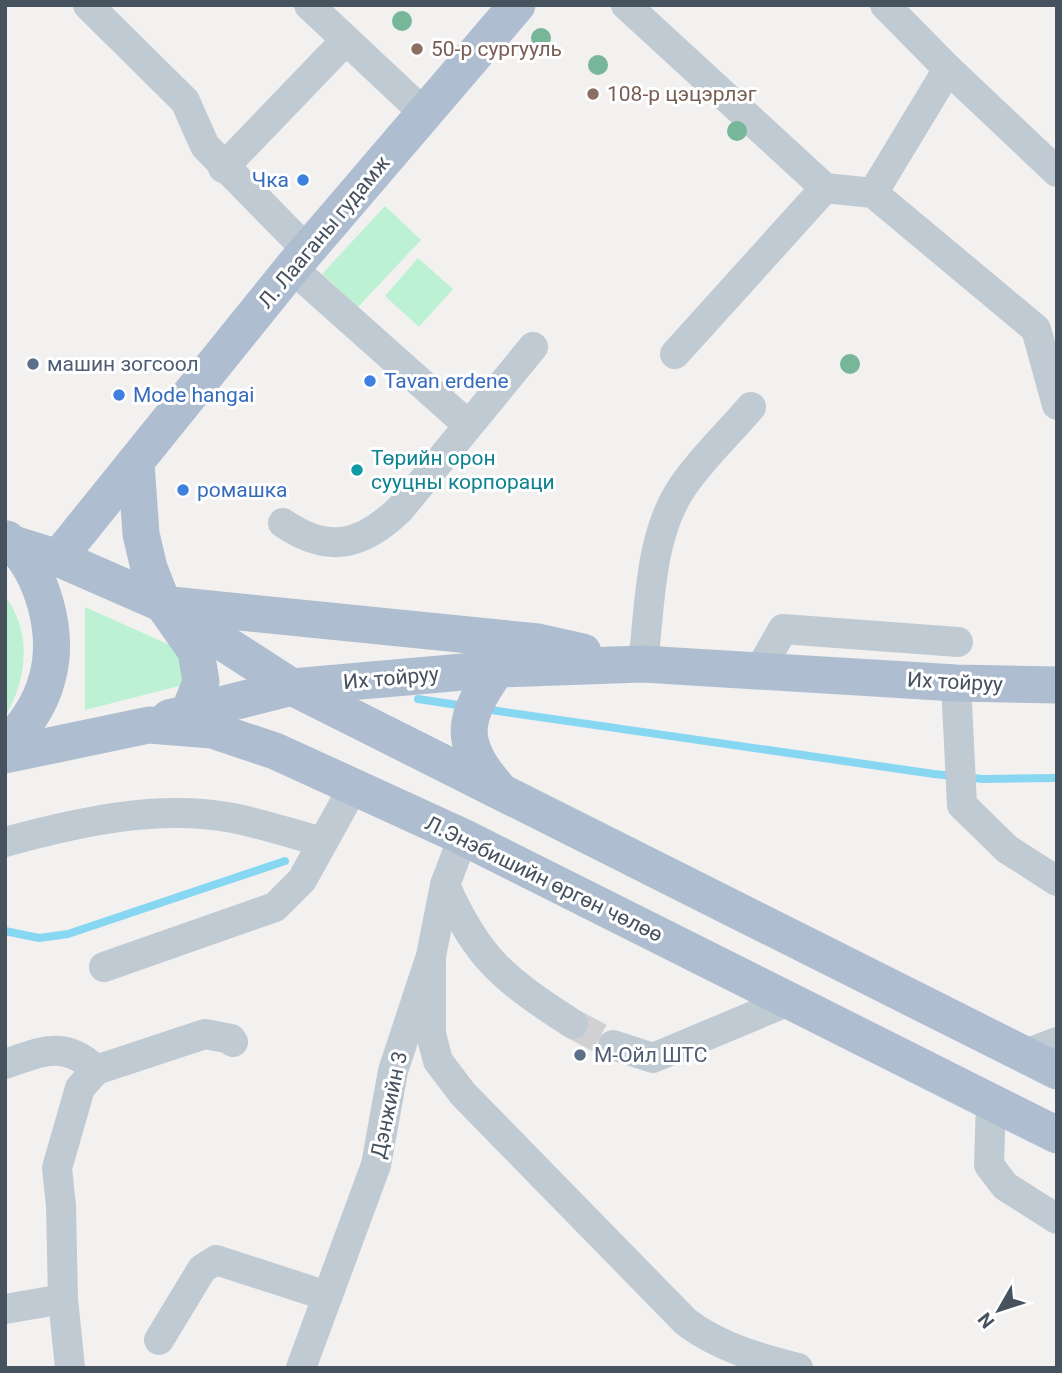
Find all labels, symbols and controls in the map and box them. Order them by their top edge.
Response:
place label: 50-р сургууль [431,37,562,61]
marker: 50-р сургууль [409,41,425,57]
place label: 108-р цэцэрлэг [607,82,757,106]
marker: 108-р цэцэрлэг [585,86,601,102]
street label: Л. Лааганы гудамж [253,151,395,313]
place label: Чка [252,168,289,192]
marker: Чка [295,172,311,188]
place label: машин зогсоол [47,352,199,376]
marker: машин зогсоол [25,356,41,372]
place label: Tavan erdene [384,369,509,393]
marker: Tavan erdene [362,373,378,389]
place label: Mode hangai [133,383,254,407]
marker: Mode hangai [111,387,127,403]
place label: Төрийн орон сууцны корпораци [371,446,555,494]
marker: Төрийн орон сууцны корпораци [349,462,365,478]
place label: ромашка [197,478,288,502]
marker: ромашка [175,482,191,498]
street label: Их тойруу [342,662,440,694]
street label: Их тойруу [906,668,1004,696]
street label: Л.Энэбишийн өргөн чөлөө [421,811,667,947]
place label: М-Ойл ШТС [594,1043,707,1067]
marker: М-Ойл ШТС [572,1047,588,1063]
street label: Дэнжийн 3 [366,1049,412,1161]
north arrow [964,1275,1034,1345]
text: N [973,1308,999,1333]

